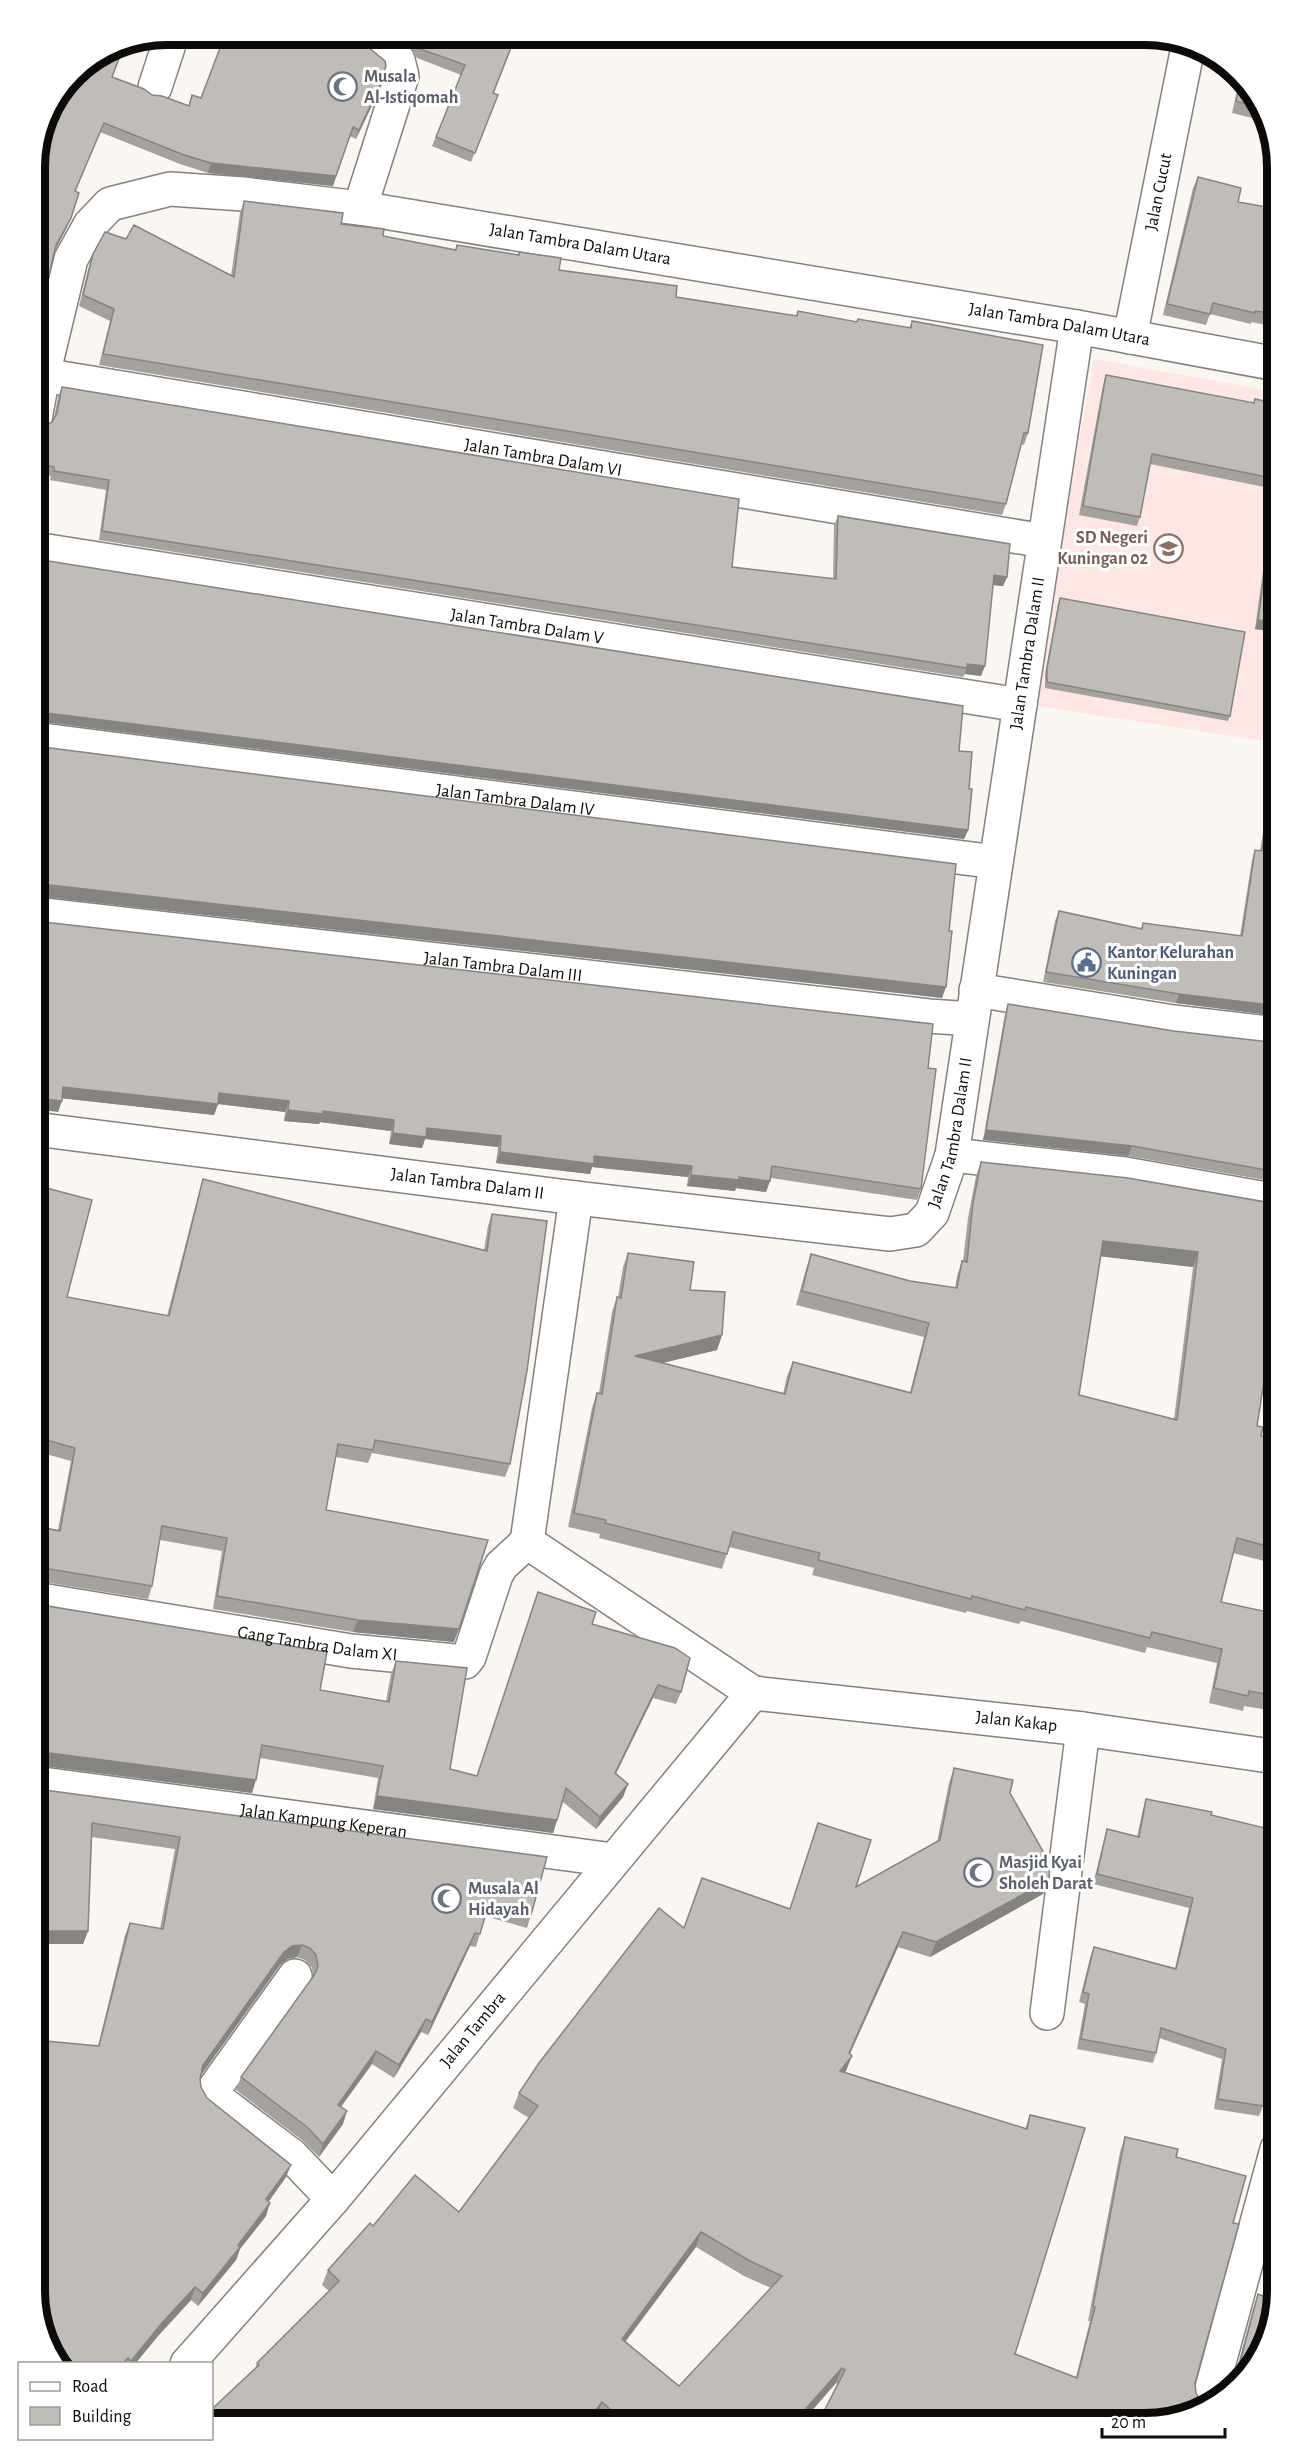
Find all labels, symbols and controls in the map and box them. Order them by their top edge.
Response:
place label: Musala Al-Istiqomah [364,68,458,107]
mosque icon: Musala Al-Istiqomah [327,71,359,103]
street label: Jalan Cucut [1142,151,1176,232]
street label: Jalan Tambra Dalam Utara [488,221,672,268]
street label: Jalan Tambra Dalam Utara [967,300,1152,349]
street label: Jalan Tambra Dalam VI [463,436,623,480]
place label: SD Negeri Kuningan 02 [1057,529,1149,568]
school or university icon: SD Negeri Kuningan 02 [1153,532,1185,564]
street label: Jalan Tambra Dalam II [1007,576,1048,731]
street label: Jalan Tambra Dalam V [449,606,606,648]
street label: Jalan Tambra Dalam IV [435,781,596,820]
place label: Kantor Kelurahan Kuningan [1107,944,1234,983]
public building icon: Kantor Kelurahan Kuningan [1070,947,1102,979]
street label: Jalan Tambra Dalam III [423,949,583,985]
street label: Jalan Tambra Dalam II [925,1056,976,1210]
street label: Jalan Tambra Dalam II [390,1165,545,1203]
street label: Gang Tambra Dalam XI [236,1623,398,1664]
street label: Jalan Kakap [975,1708,1058,1735]
street label: Jalan Kampung Keperan [239,1801,408,1841]
place label: Masjid Kyai Sholeh Darat [999,1854,1093,1893]
mosque icon: Masjid Kyai Sholeh Darat [962,1857,994,1889]
place label: Musala Al Hidayah [468,1880,539,1919]
mosque icon: Musala Al Hidayah [431,1883,463,1915]
street label: Jalan Tambra [437,1989,510,2071]
legend [18,2362,213,2440]
text: Road [72,2378,108,2396]
scale bar [1102,2401,1225,2439]
text: Building [72,2408,132,2426]
text: 20 m [1111,2414,1146,2432]

